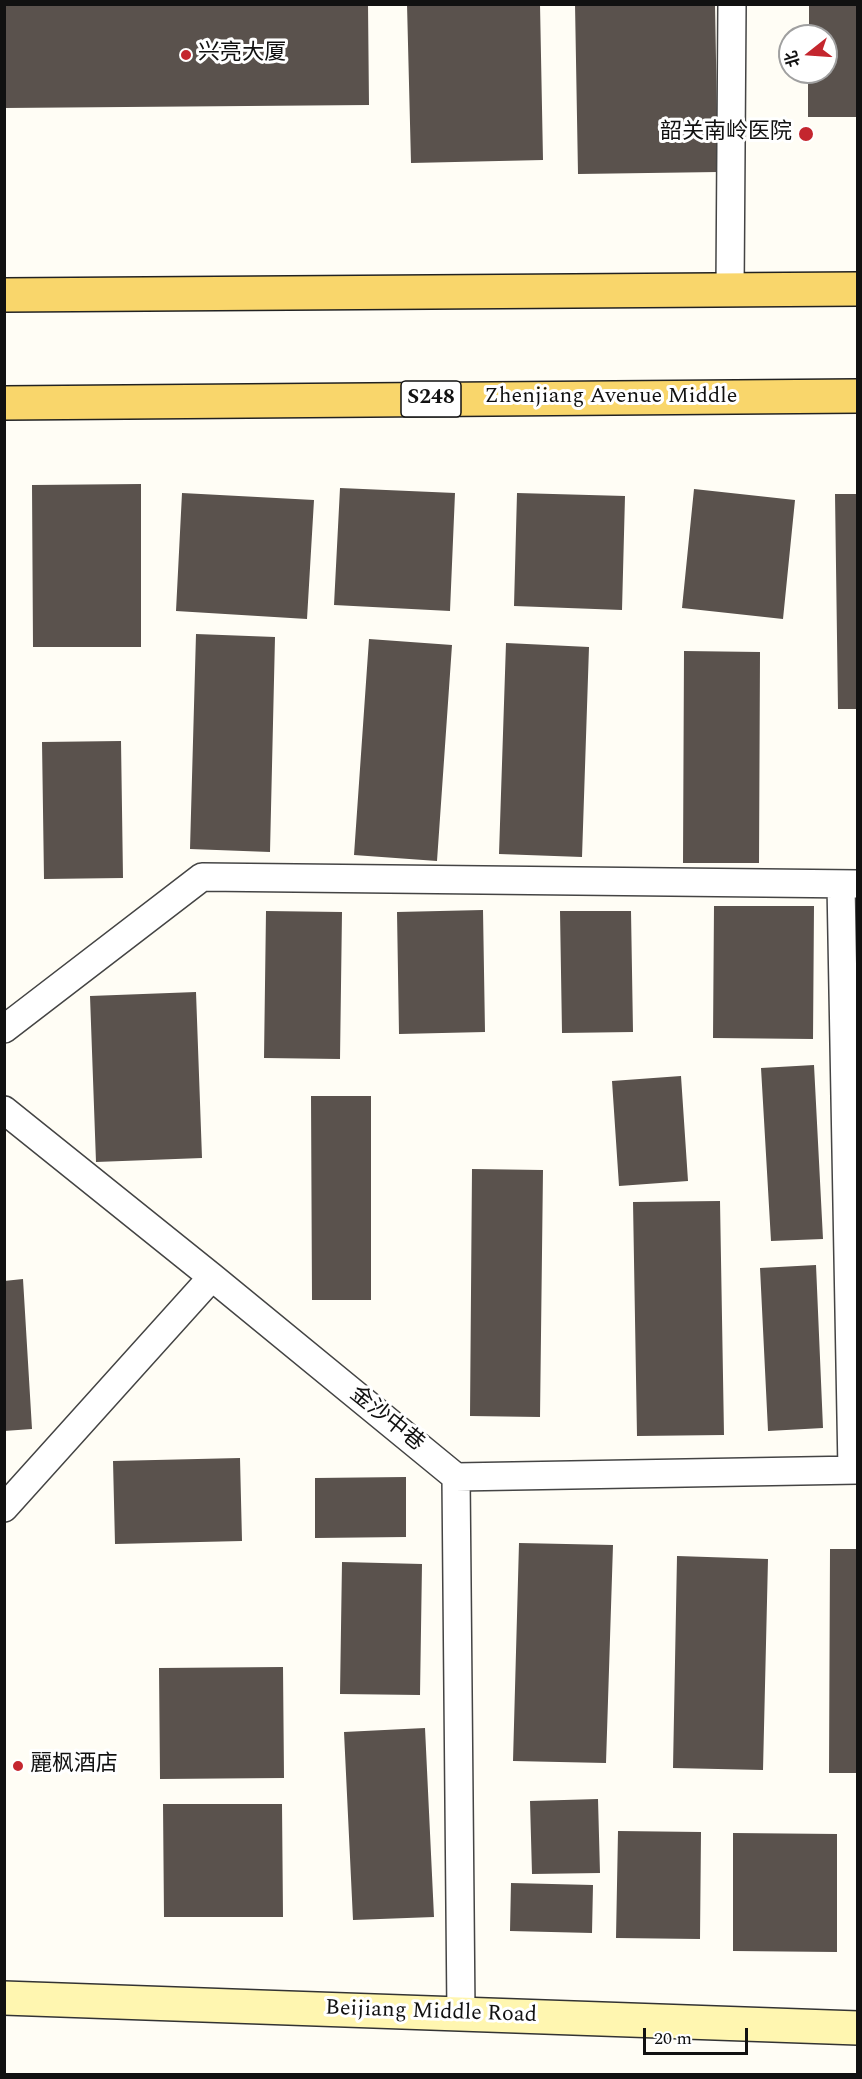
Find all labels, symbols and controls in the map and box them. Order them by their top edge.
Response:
north arrow [778,24,838,84]
place label: 兴亮大厦 [198,42,286,68]
marker: 兴亮大厦 [179,48,193,62]
text: 北 [779,48,807,70]
place label: 韶关南岭医院 [660,121,792,147]
marker: 韶关南岭医院 [797,125,815,143]
road number: S248 [401,381,461,417]
street label: Zhenjiang Avenue Middle [485,385,737,411]
street label: 金沙中巷 [343,1382,429,1458]
place label: 麗枫酒店 [30,1753,118,1779]
marker: 麗枫酒店 [11,1759,25,1773]
street label: Beijiang Middle Road [325,1996,537,2030]
scale bar [646,2016,751,2054]
text: 20 m [654,2025,692,2052]

